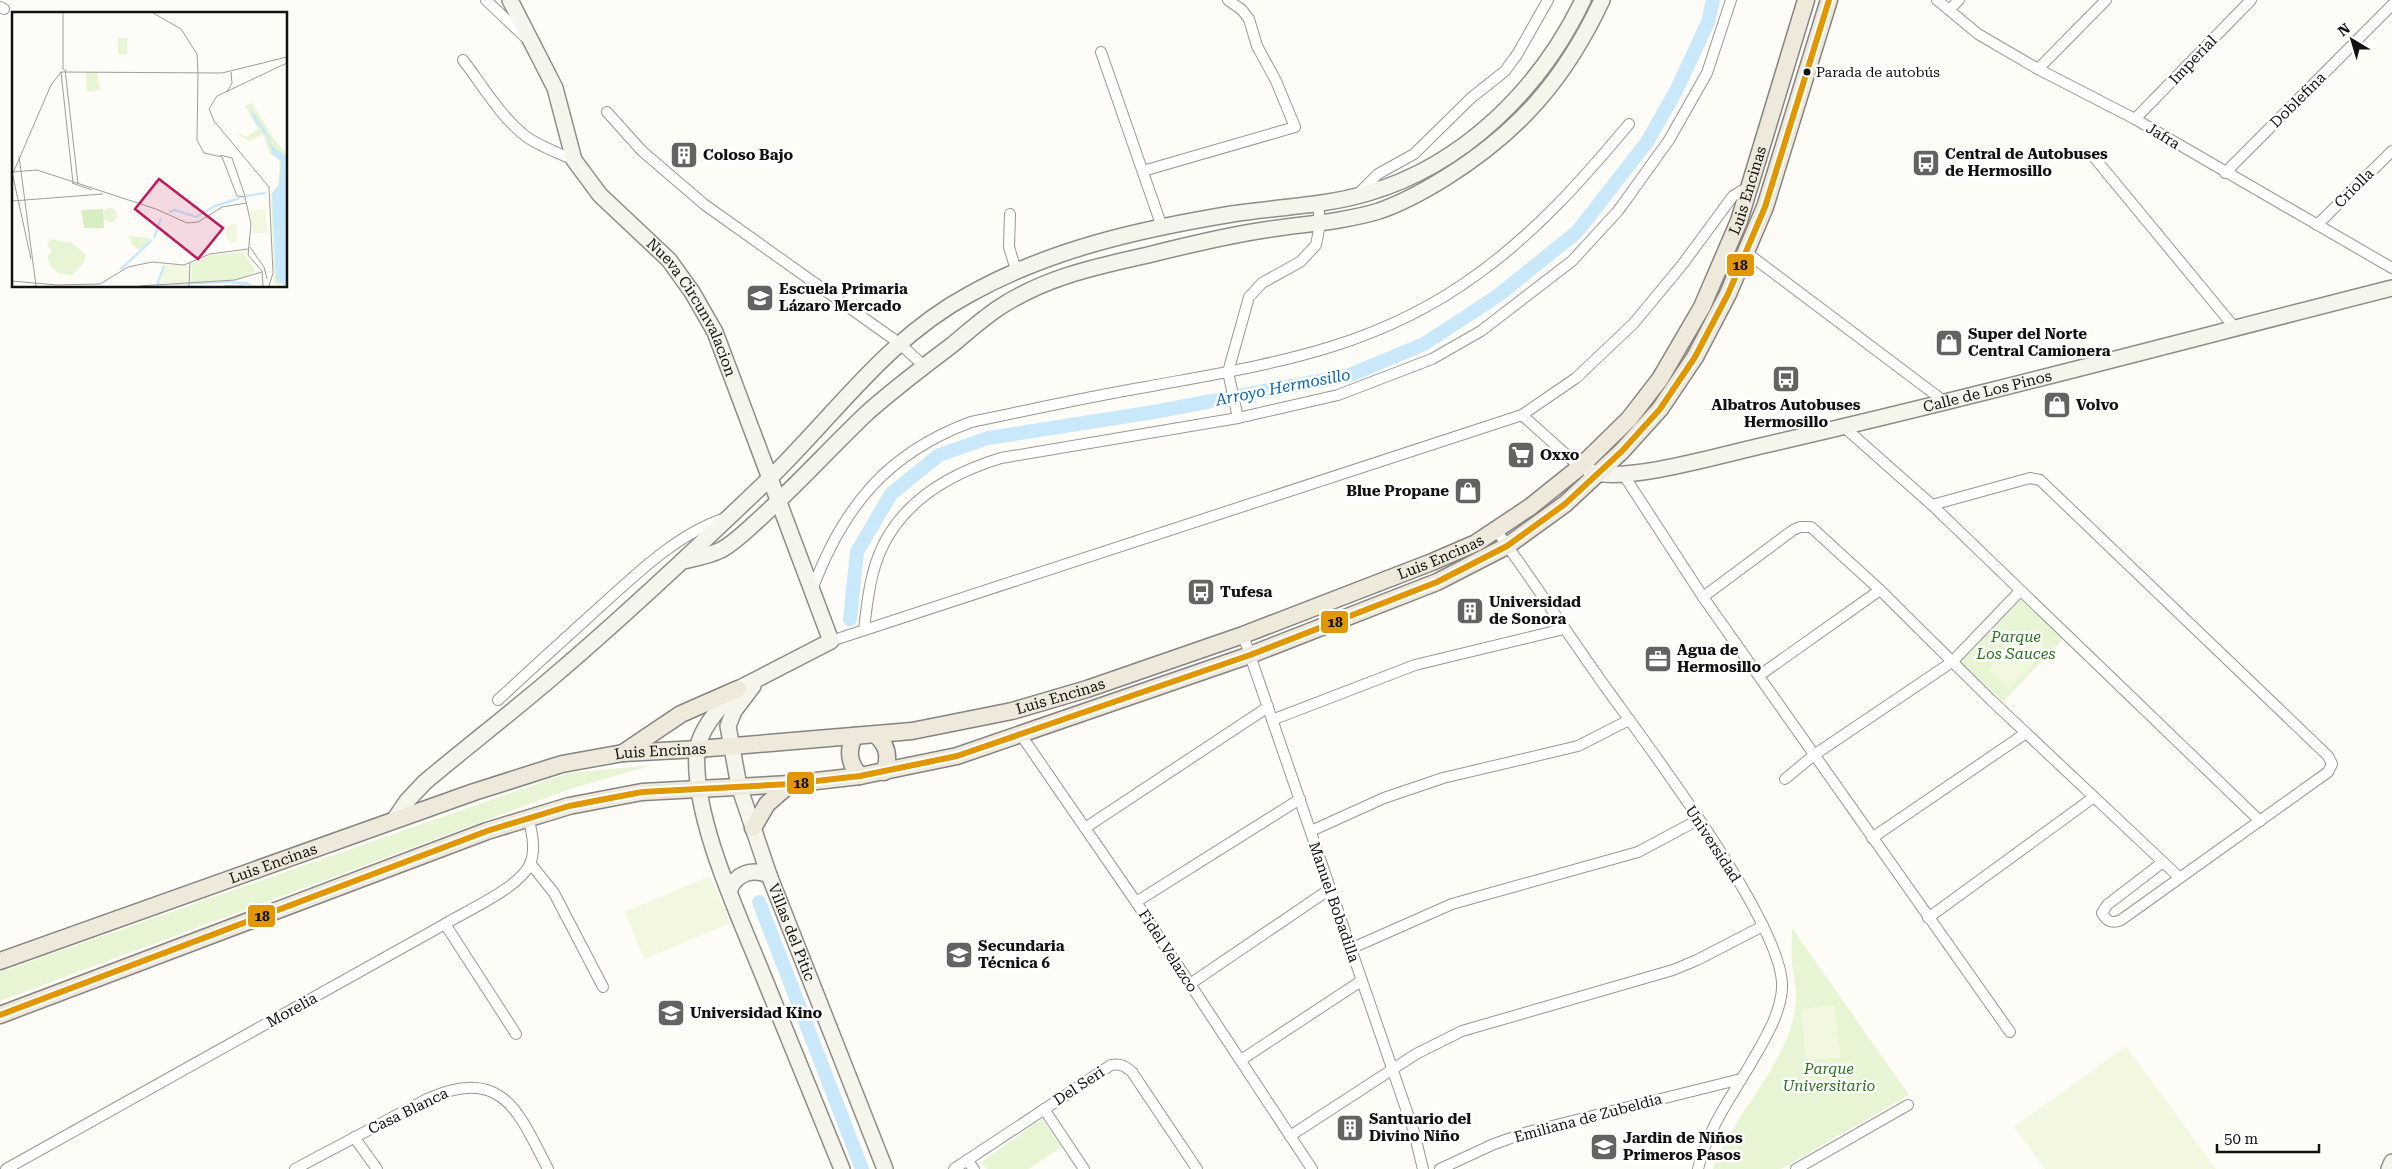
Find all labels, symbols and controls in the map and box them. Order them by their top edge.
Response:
inset map [12,12,288,288]
north arrow [2327,15,2377,65]
text: N [2335,20,2353,39]
street label: Imperial [2165,32,2221,88]
place label: Parada de autobús [1816,64,1940,80]
marker: Parada de autobús [1802,67,1812,77]
street label: Doblefina [2266,68,2330,132]
street label: Jafra [2143,119,2183,153]
building icon: Coloso Bajo [669,140,699,170]
street label: Luis Encinas [1725,144,1770,238]
place label: Central de Autobuses de Hermosillo [1945,145,2108,180]
place label: Coloso Bajo [703,146,793,164]
bus stop icon: Central de Autobuses de Hermosillo [1911,148,1941,178]
street label: Criolla [2331,165,2377,211]
street label: Nueva Circunvalacion [643,234,740,379]
line badge: 18 [1726,253,1755,277]
text: 18 [1732,257,1748,273]
place label: Escuela Primaria Lázaro Mercado [779,280,908,315]
school or university icon: Escuela Primaria Lázaro Mercado [745,283,775,313]
place label: Super del Norte Central Camionera [1968,325,2111,360]
shop icon: Super del Norte Central Camionera [1934,328,1964,358]
bus stop icon: Albatros Autobuses Hermosillo [1771,364,1801,394]
water label: Arroyo Hermosillo [1213,365,1352,410]
street label: Calle de Los Pinos [1921,367,2054,416]
shop icon: Volvo [2042,390,2072,420]
place label: Albatros Autobuses Hermosillo [1712,396,1861,431]
place label: Volvo [2076,396,2119,414]
supermarket icon: Oxxo [1506,440,1536,470]
place label: Oxxo [1540,446,1580,464]
shop icon: Blue Propane [1453,476,1483,506]
place label: Blue Propane [1346,482,1449,500]
street label: Luis Encinas [1395,531,1487,583]
bus stop icon: Tufesa [1186,577,1216,607]
place label: Tufesa [1220,583,1273,601]
place label: Universidad de Sonora [1489,593,1581,628]
building icon: Universidad de Sonora [1455,596,1485,626]
line badge: 18 [1320,610,1349,634]
text: 18 [1327,614,1343,630]
park label: Parque Los Sauces [1976,628,2056,663]
place label: Agua de Hermosillo [1677,641,1762,676]
office icon: Agua de Hermosillo [1643,644,1673,674]
street label: Luis Encinas [1014,674,1107,718]
street label: Luis Encinas [613,739,707,763]
line badge: 18 [786,771,815,795]
text: 18 [793,775,809,791]
street label: Universidad [1681,802,1745,886]
street label: Manuel Bobadilla [1305,839,1363,965]
street label: Luis Encinas [227,840,319,888]
street label: Villas del Pitic [764,881,819,983]
line badge: 18 [247,904,276,928]
street label: Fidel Velazco [1135,906,1201,996]
text: 18 [254,908,270,924]
place label: Secundaria Técnica 6 [978,937,1065,972]
school or university icon: Secundaria Técnica 6 [944,940,974,970]
street label: Morelia [264,989,320,1031]
school or university icon: Universidad Kino [656,998,686,1028]
place label: Universidad Kino [690,1004,823,1022]
park label: Parque Universitario [1783,1060,1876,1095]
street label: Del Seri [1050,1063,1108,1109]
street label: Casa Blanca [365,1084,451,1138]
street label: Emiliana de Zubeldia [1512,1090,1664,1146]
place label: Santuario del Divino Niño [1369,1110,1471,1145]
building icon: Santuario del Divino Niño [1335,1113,1365,1143]
scale bar [2217,1122,2320,1154]
place label: Jardin de Niños Primeros Pasos [1623,1129,1743,1164]
text: 50 m [2224,1130,2259,1148]
school or university icon: Jardin de Niños Primeros Pasos [1589,1132,1619,1162]

